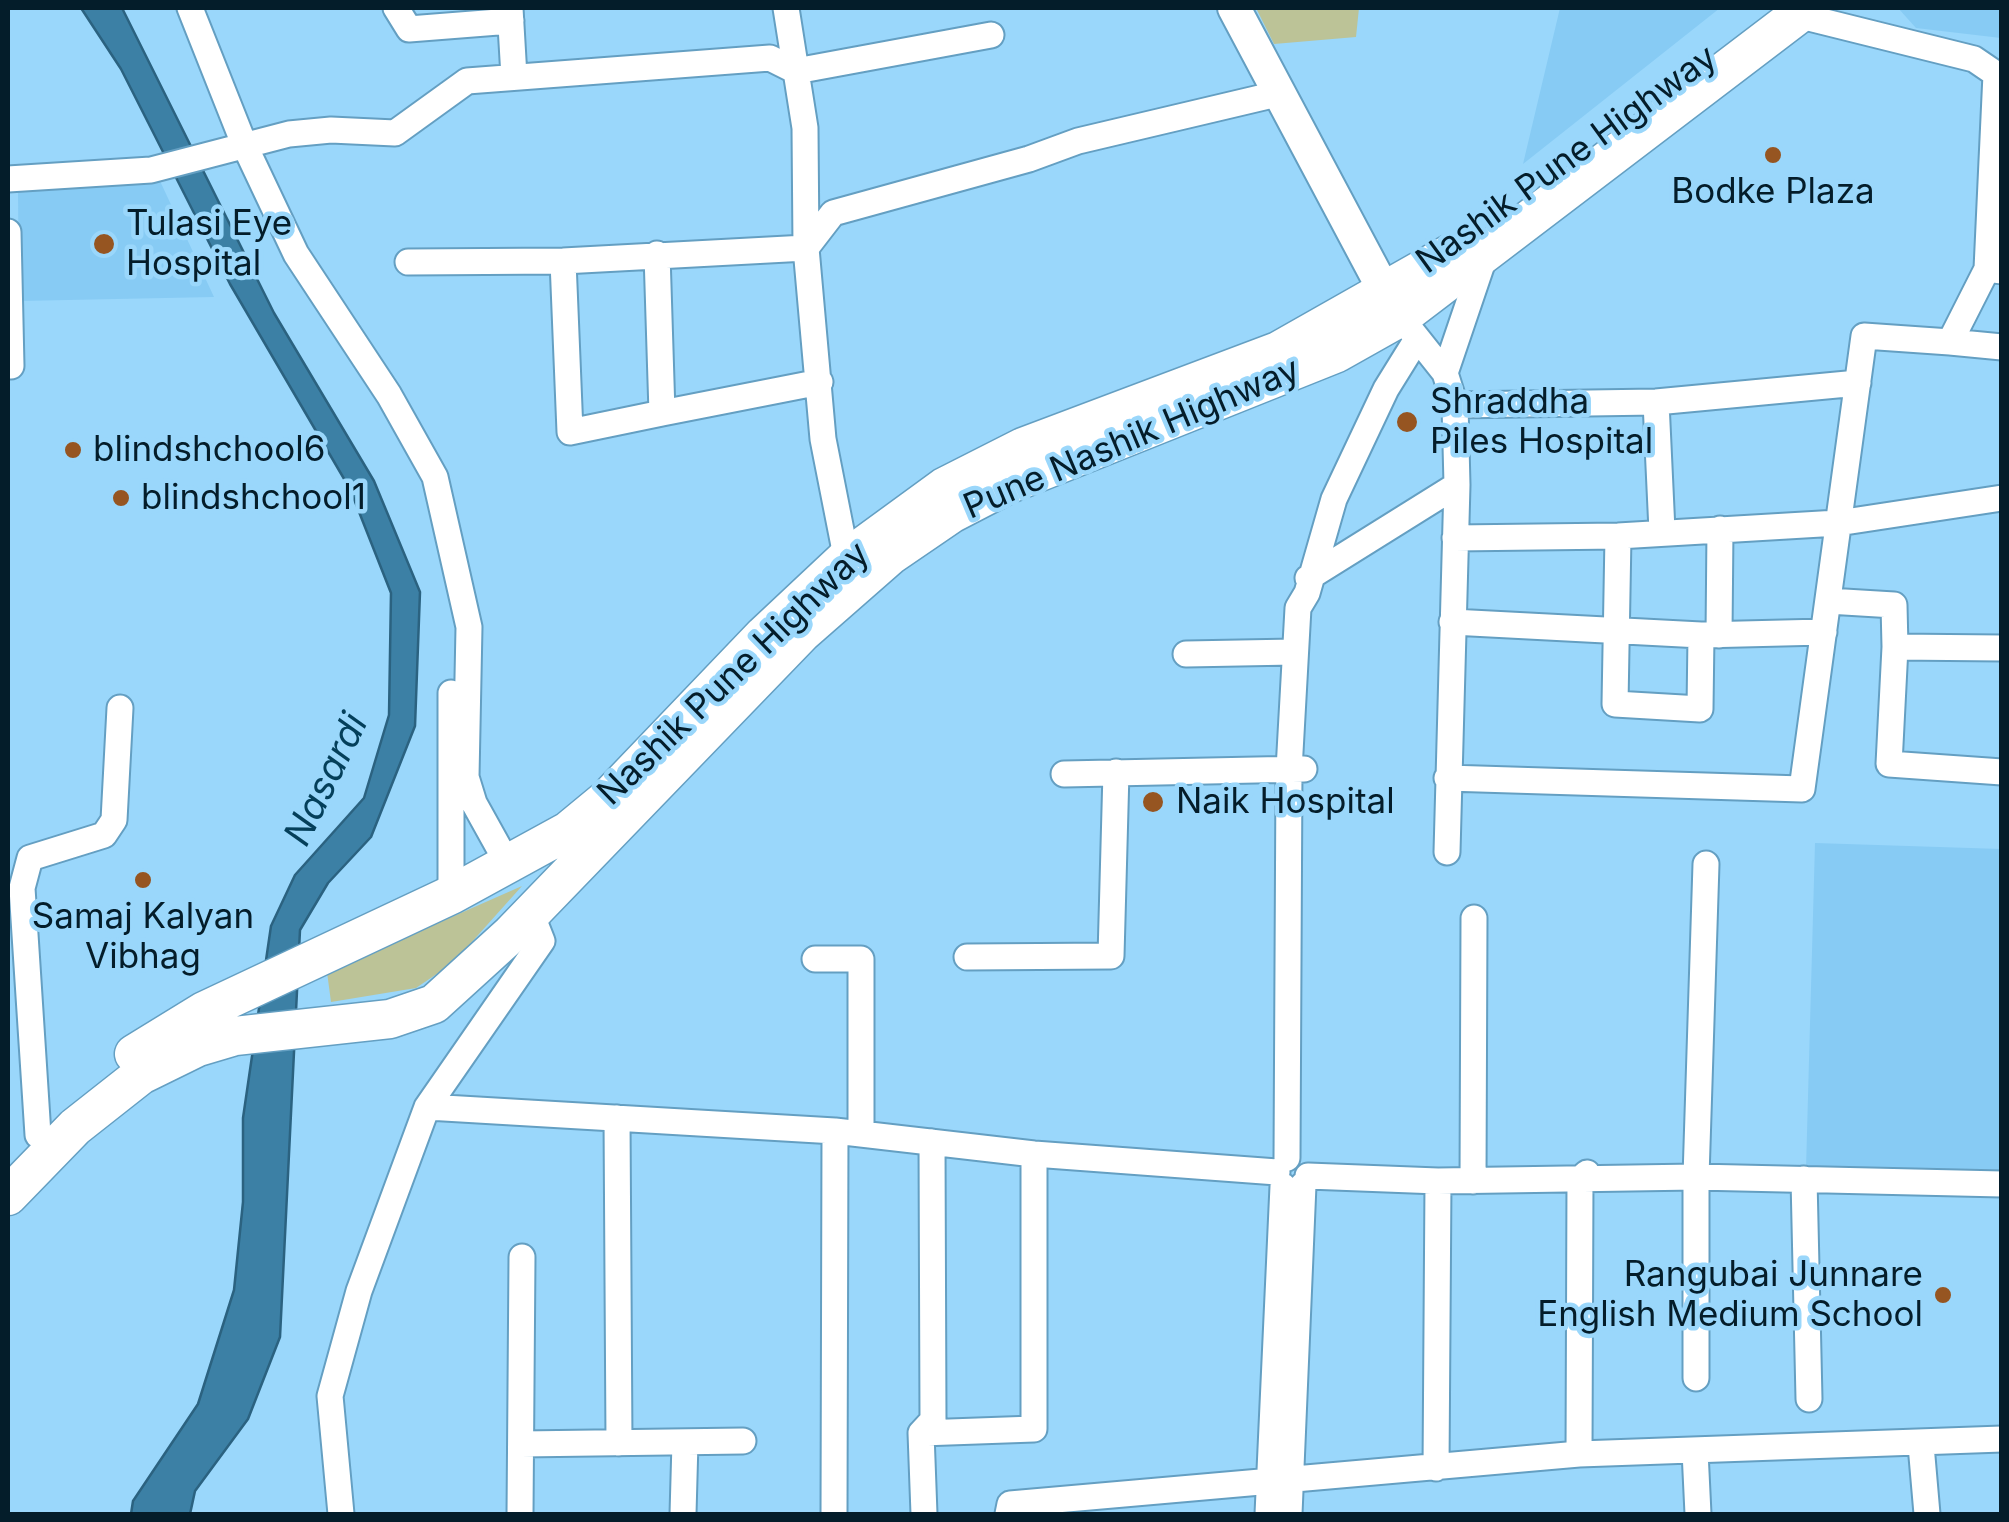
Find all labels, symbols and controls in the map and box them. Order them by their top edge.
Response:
street label: Nashik Pune Highway [1409,37,1725,283]
marker: Bodke Plaza [1762,144,1784,166]
place label: Bodke Plaza [1671,171,1875,213]
place label: Tulasi Eye Hospital [126,203,292,285]
marker: Tulasi Eye Hospital [91,231,117,257]
street label: Pune Nashik Highway [958,349,1306,529]
place label: Shraddha Piles Hospital [1430,381,1653,463]
marker: Shraddha Piles Hospital [1394,409,1420,435]
place label: blindshchool6 [93,429,326,471]
marker: blindshchool6 [62,439,84,461]
place label: blindshchool1 [141,477,366,519]
marker: blindshchool1 [110,487,132,509]
street label: Nashik Pune Highway [590,534,878,814]
water label: Nasardi [275,706,379,854]
place label: Naik Hospital [1176,781,1395,823]
marker: Naik Hospital [1140,789,1166,815]
marker: Samaj Kalyan Vibhag [132,869,154,891]
place label: Samaj Kalyan Vibhag [32,896,254,978]
place label: Rangubai Junnare English Medium School [1537,1254,1923,1336]
marker: Rangubai Junnare English Medium School [1932,1284,1954,1306]

